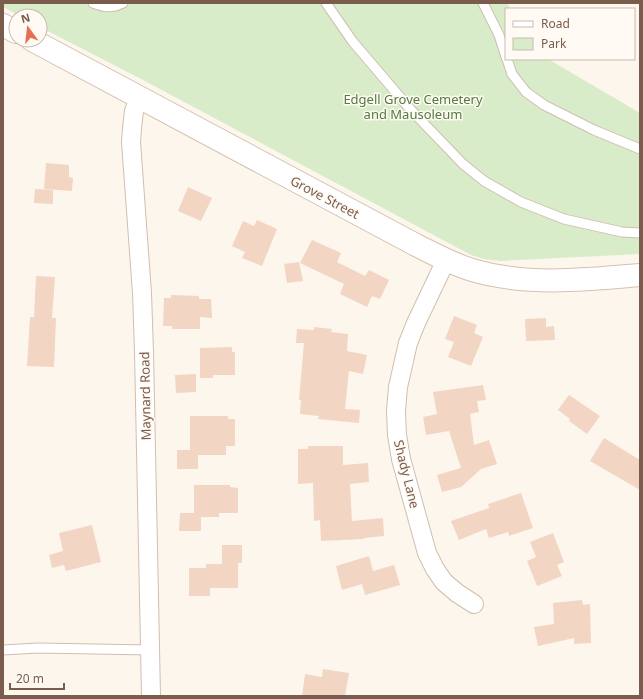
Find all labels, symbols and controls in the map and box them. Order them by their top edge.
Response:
north arrow [8,8,48,48]
legend [505,8,635,60]
text: N [19,9,32,26]
text: Road [541,15,570,32]
text: Park [541,35,567,52]
park label: Edgell Grove Cemetery and Mausoleum [343,90,483,123]
street label: Grove Street [287,171,363,223]
street label: Maynard Road [135,351,155,441]
street label: Shady Lane [390,438,424,510]
scale bar [10,665,64,691]
text: 20 m [16,670,44,687]

